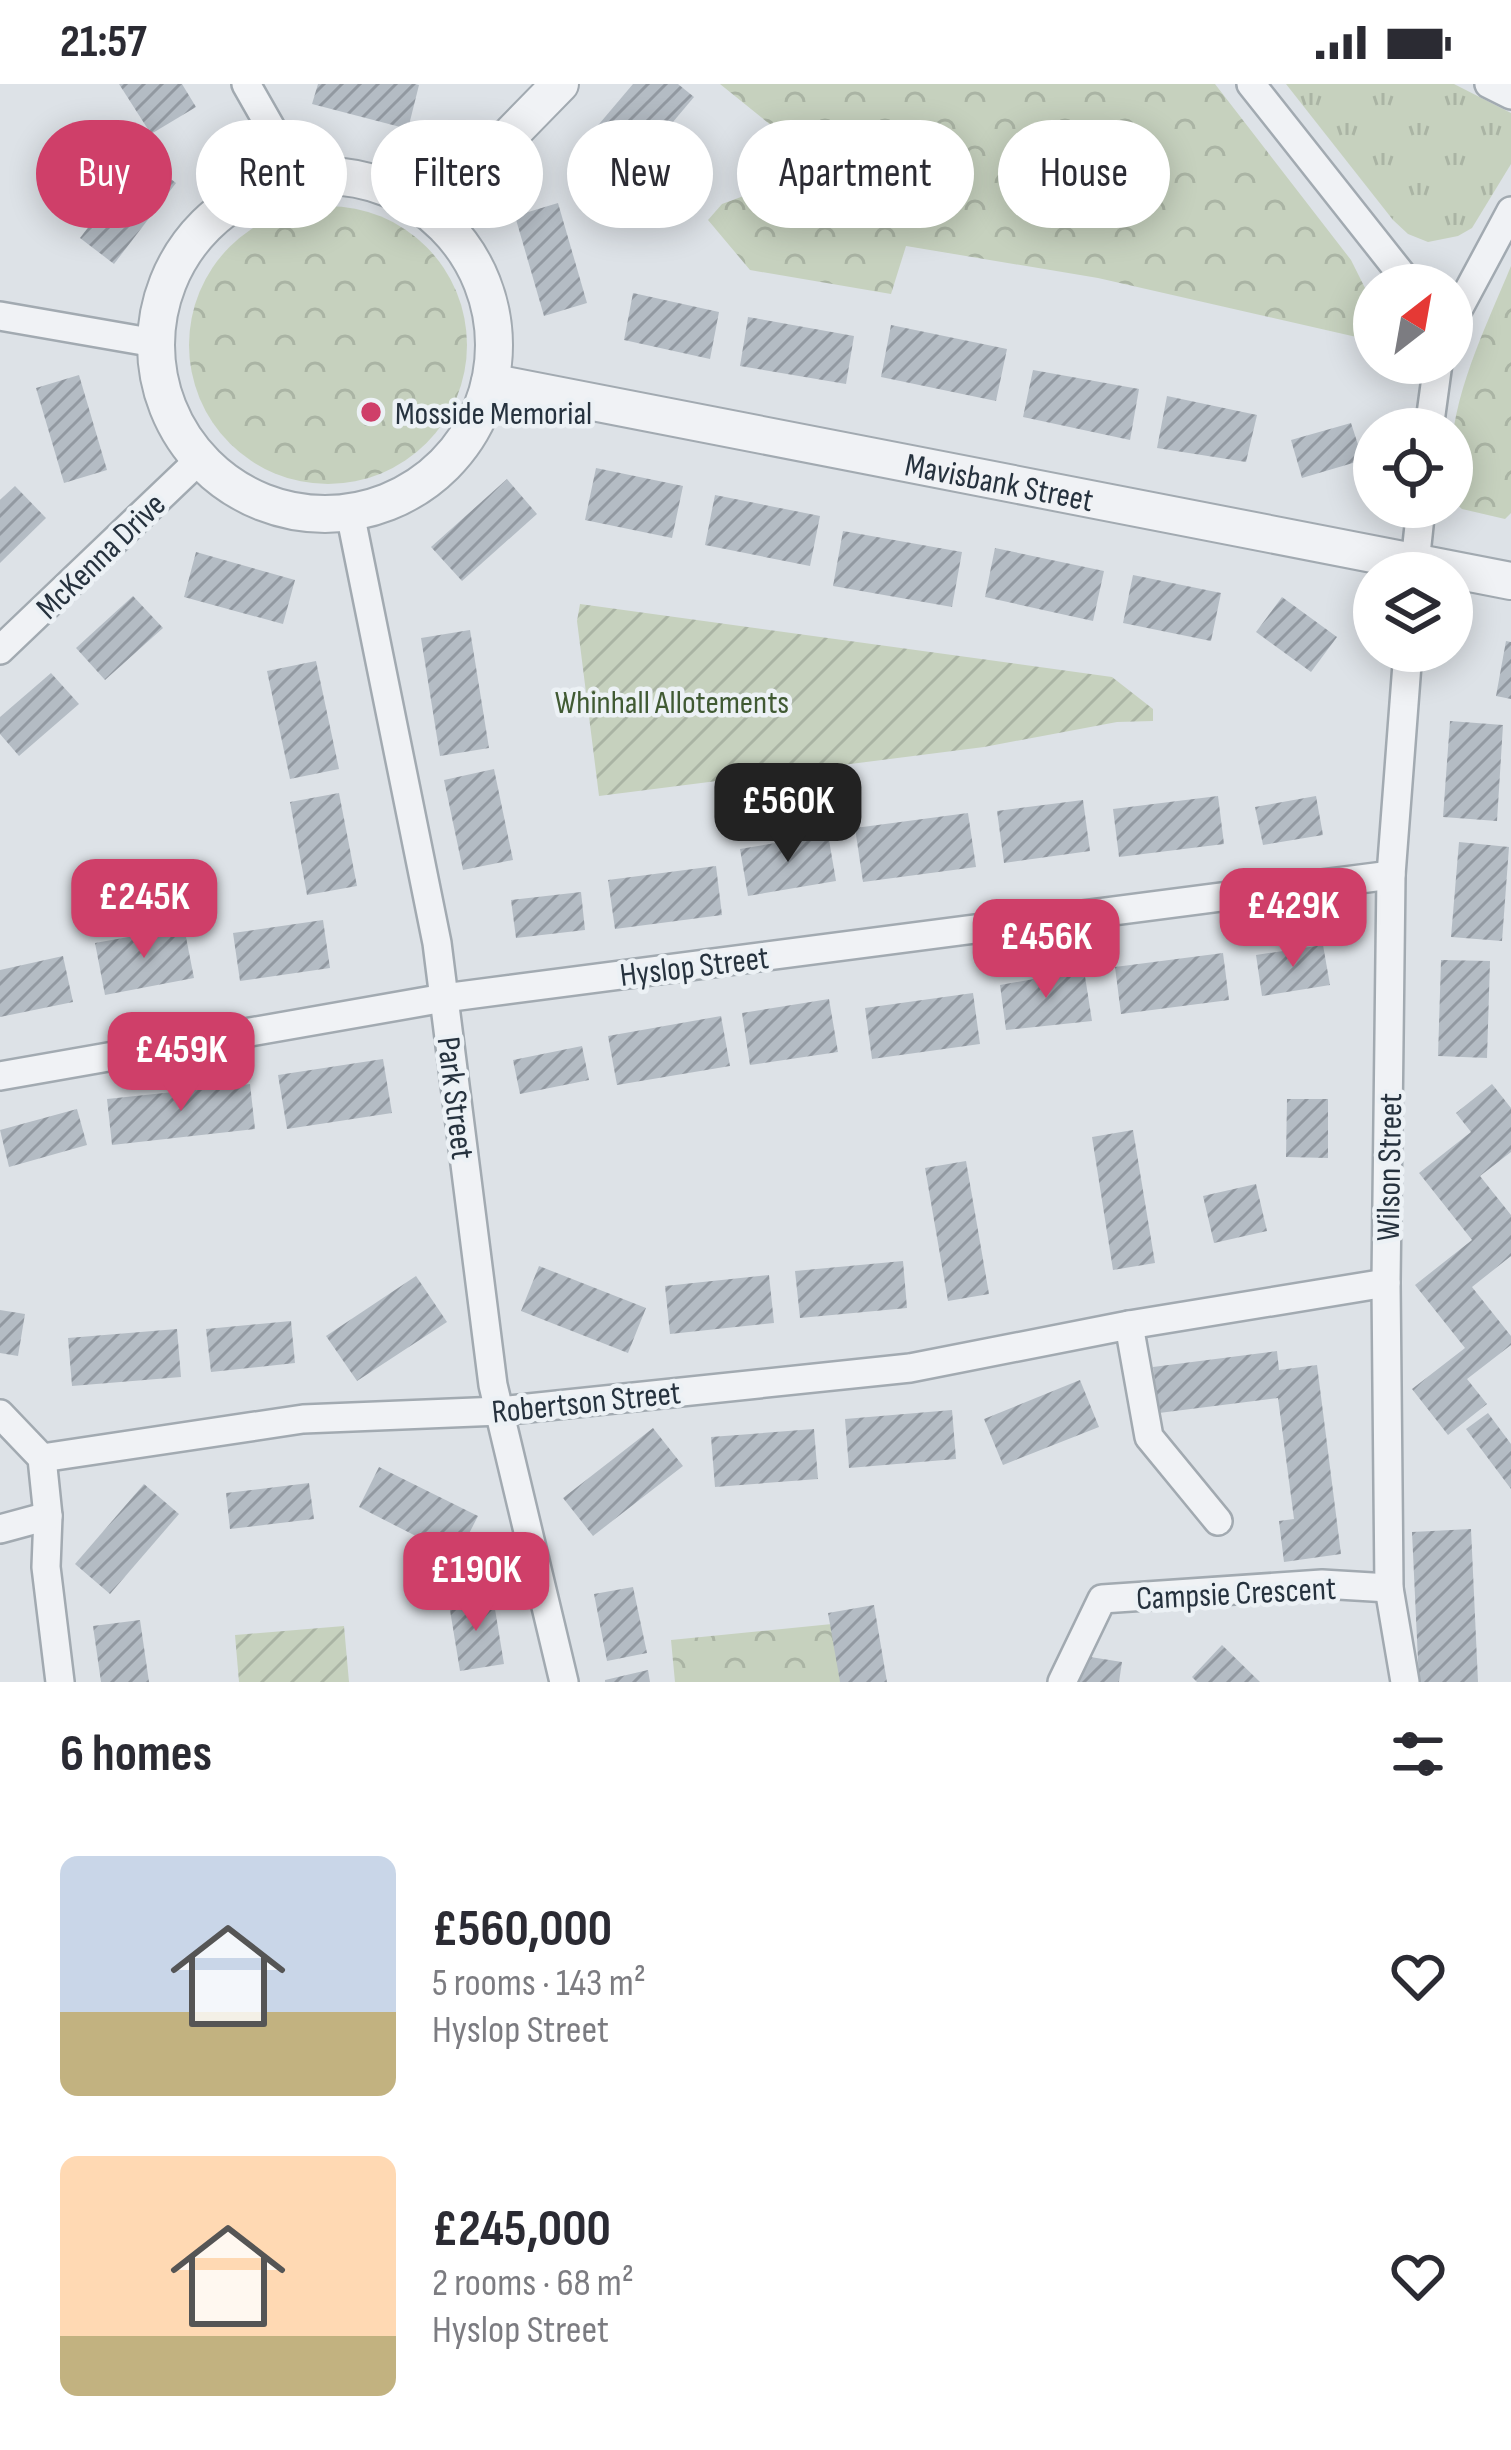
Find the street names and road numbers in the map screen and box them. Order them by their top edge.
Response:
street label: Mavisbank Street [901,445,1097,521]
street label: McKenna Drive [28,485,174,628]
street label: Hyslop Street [617,938,771,996]
street label: Park Street [428,1035,482,1162]
street label: Wilson Street [1369,1093,1411,1242]
street label: Robertson Street [490,1373,683,1433]
street label: Campsie Crescent [1135,1569,1337,1619]

